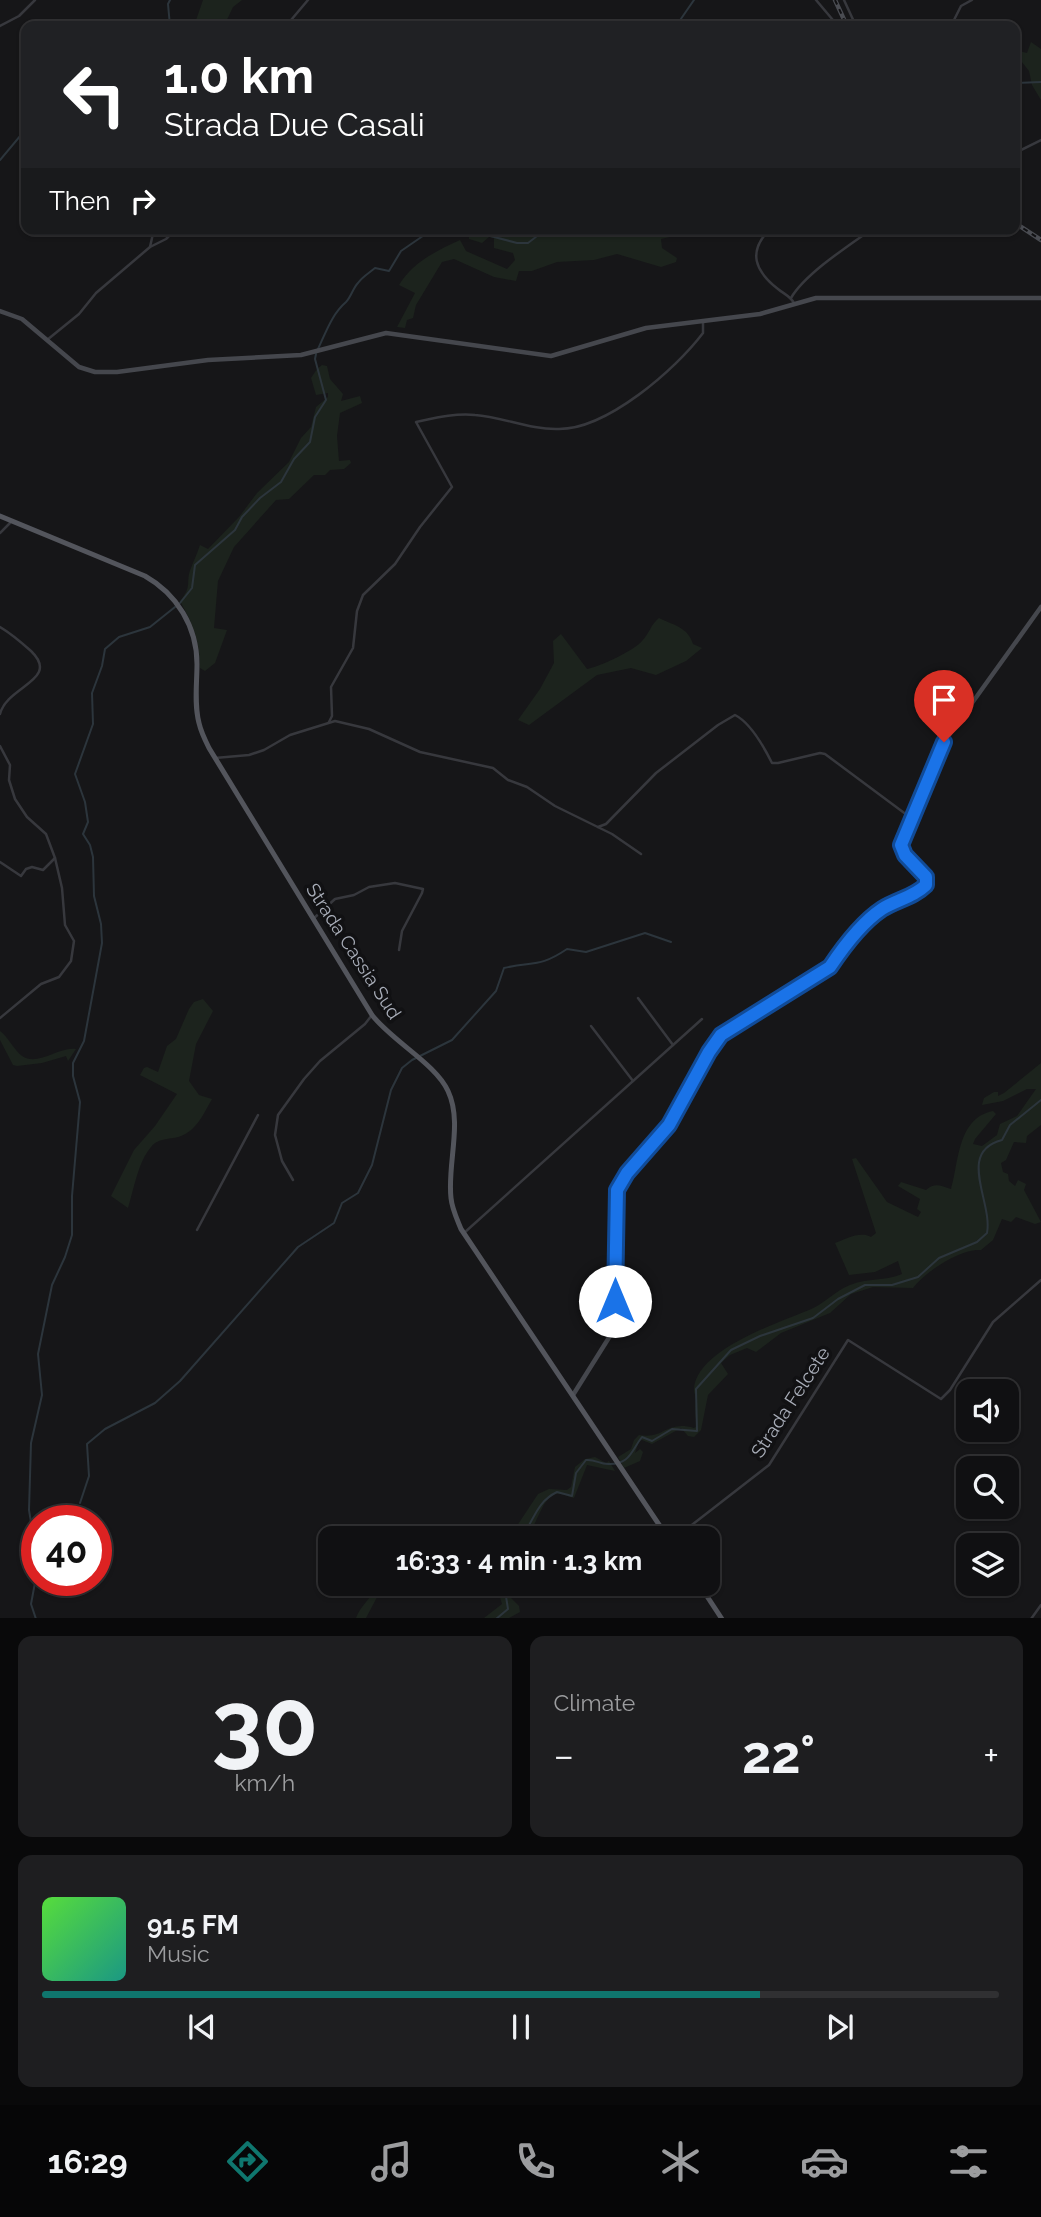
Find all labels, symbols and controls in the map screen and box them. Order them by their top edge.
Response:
text: 1.0 km [164,47,314,104]
icon: left [49,49,140,140]
text: Strada Due Casali [164,106,425,143]
icon: right [124,182,162,220]
text: Then [49,186,110,216]
pin [914,670,974,742]
icon: arrive [925,681,963,719]
street label: Strada Cassia Sud [302,879,406,1023]
position arrow [578,1264,652,1338]
street label: Strada Felcete [746,1343,834,1461]
map controls [956,1379,1019,1596]
button: sound [956,1379,1019,1442]
button: search [956,1456,1019,1519]
speed limit sign: 40 [21,1505,112,1596]
button: layers [956,1533,1019,1596]
text: 16:33 · 4 min · 1.3 km [396,1546,642,1576]
text: 30 [211,1670,318,1777]
text: Climate [554,1689,635,1716]
text: 22° [742,1724,815,1785]
text: − [554,1733,574,1778]
text: + [983,1733,999,1778]
text: km/h [234,1769,295,1796]
text: 91.5 FM [147,1910,239,1940]
text: Music [147,1940,210,1967]
icon: previous [183,2008,221,2046]
icon: pause [502,2008,540,2046]
icon: next [821,2008,859,2046]
icon: directions [223,2137,272,2186]
icon: music [367,2137,416,2186]
icon: phone [511,2137,560,2186]
icon: climate [656,2137,705,2186]
icon: car [800,2137,849,2186]
icon: filters [944,2137,993,2186]
text: 16:29 [48,2143,128,2180]

